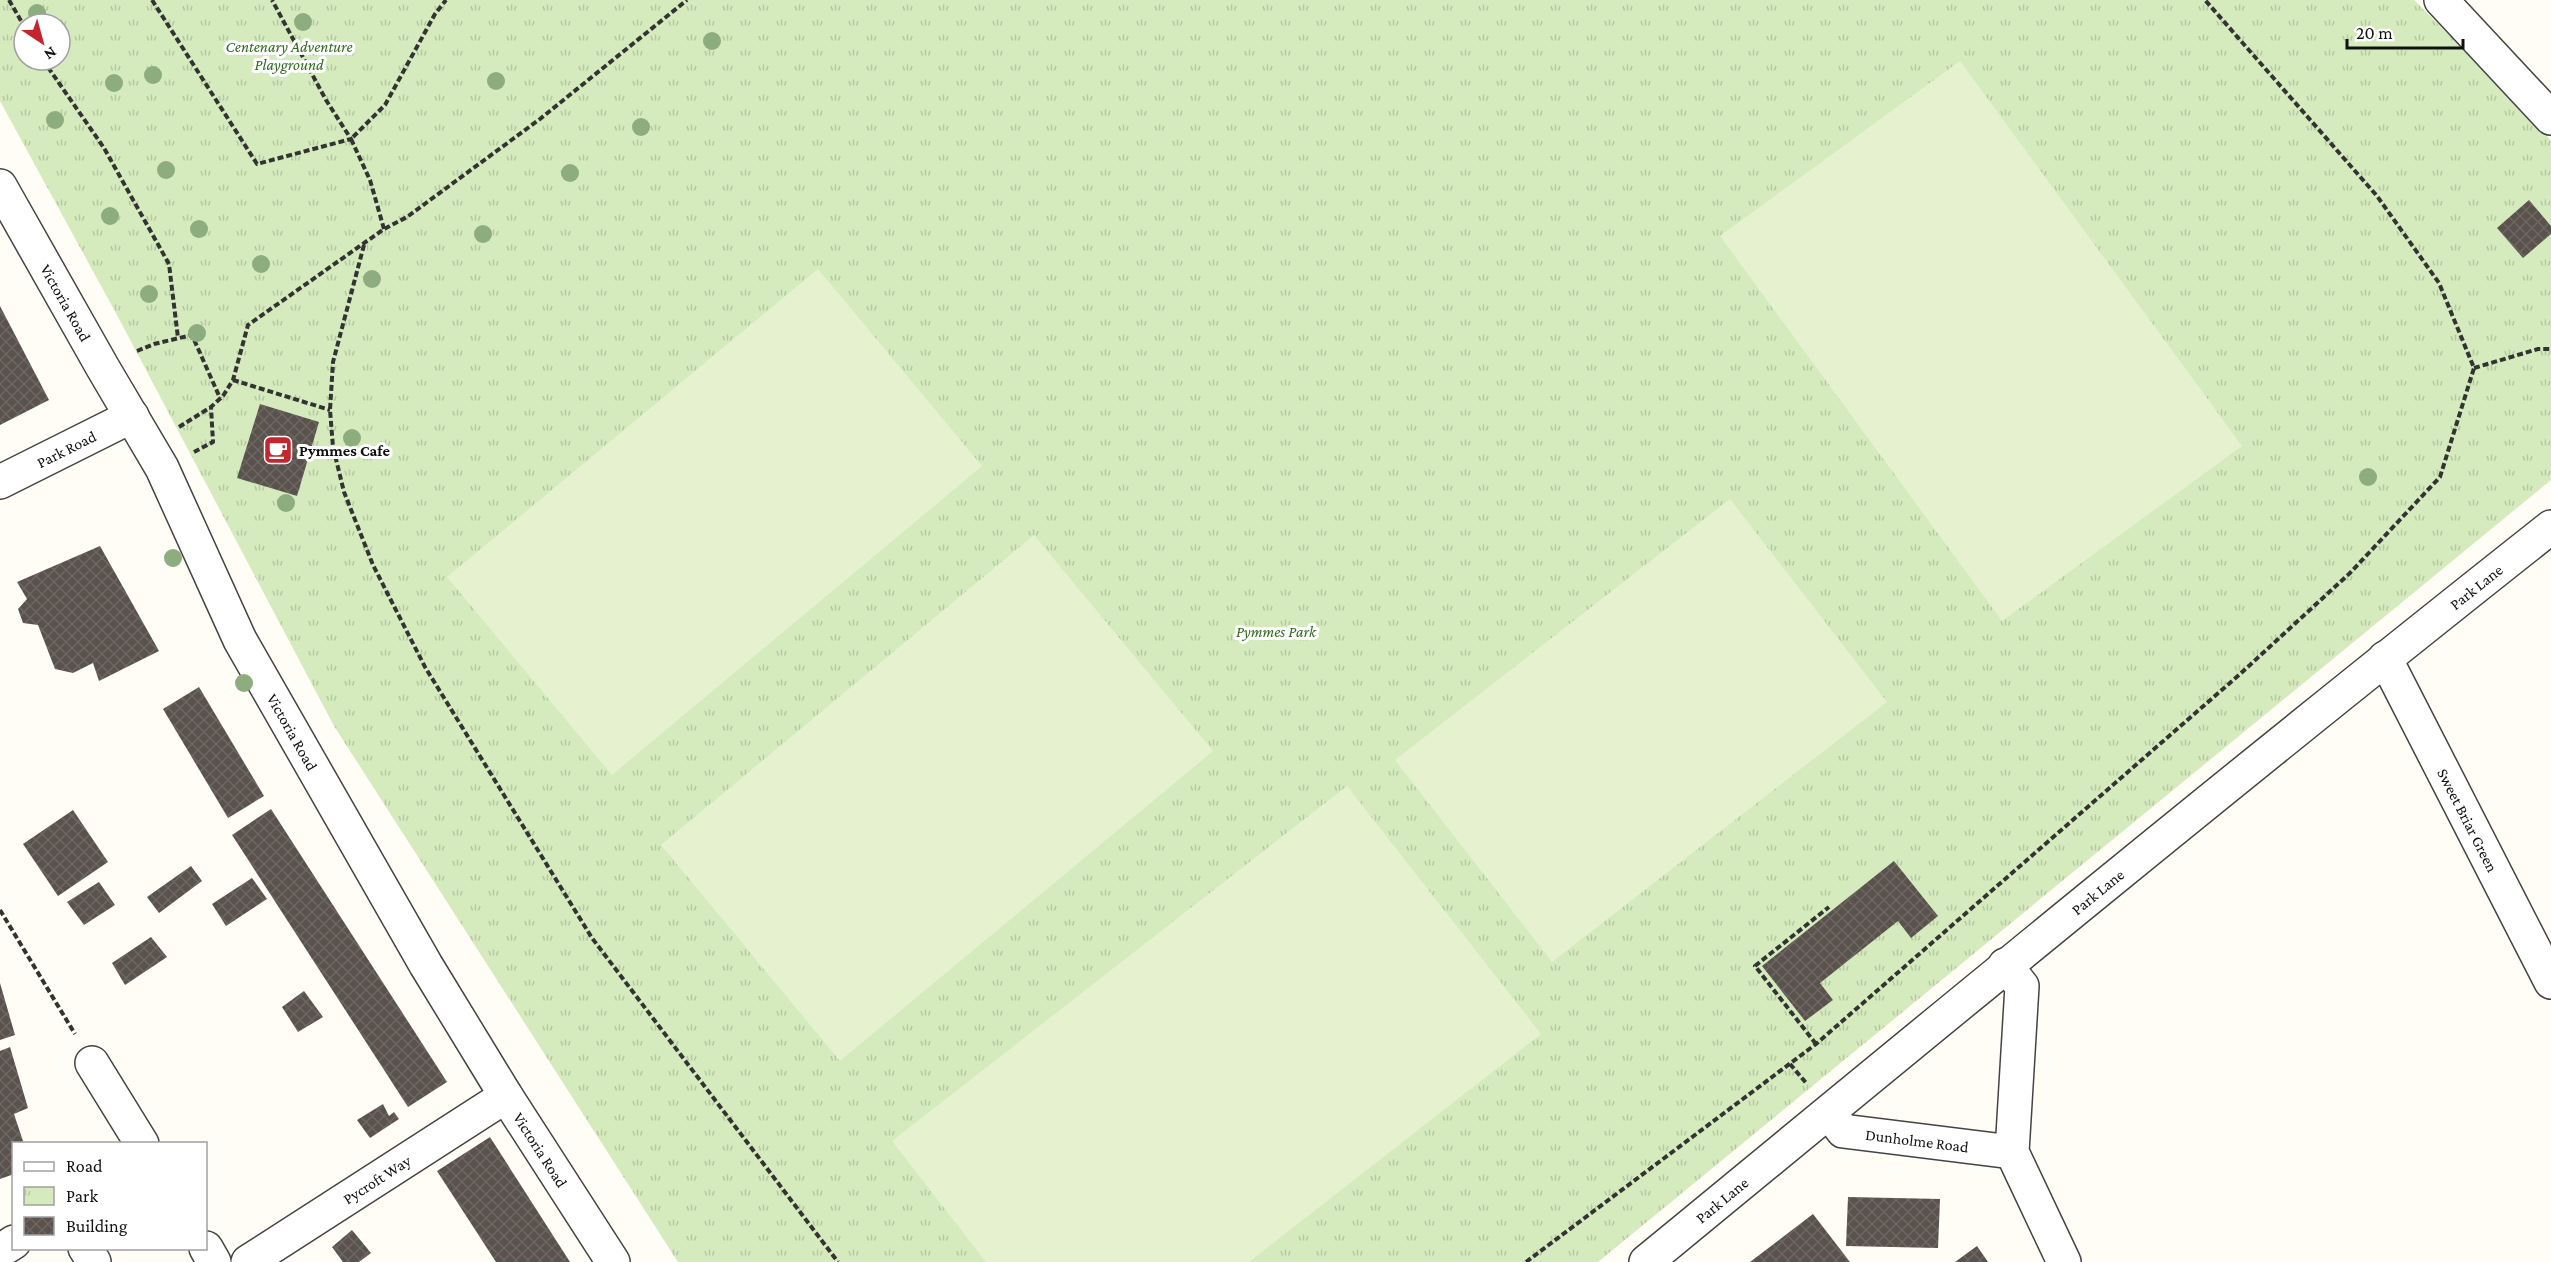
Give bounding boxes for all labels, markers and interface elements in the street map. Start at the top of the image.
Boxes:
north arrow [12,12,72,72]
scale bar [2347,12,2462,50]
text: 20 m [2356,23,2393,43]
park label: Centenary Adventure Playground [226,38,352,74]
text: N [41,44,60,64]
street label: Victoria Road [37,261,94,345]
street label: Park Road [34,427,99,471]
cafe icon: Pymmes Cafe [262,434,294,466]
place label: Pymmes Cafe [299,442,390,459]
street label: Park Lane [2446,561,2506,613]
park label: Pymmes Park [1236,623,1317,641]
street label: Victoria Road [264,691,321,774]
street label: Sweet Briar Green [2434,766,2501,875]
street label: Park Lane [2068,866,2127,918]
street label: Victoria Road [510,1109,571,1191]
street label: Dunholme Road [1864,1126,1970,1156]
legend [12,1142,207,1250]
street label: Pycroft Way [340,1151,415,1208]
text: Road [66,1156,103,1176]
street label: Park Lane [1692,1174,1751,1227]
text: Park [66,1186,98,1206]
text: Building [66,1216,128,1236]

